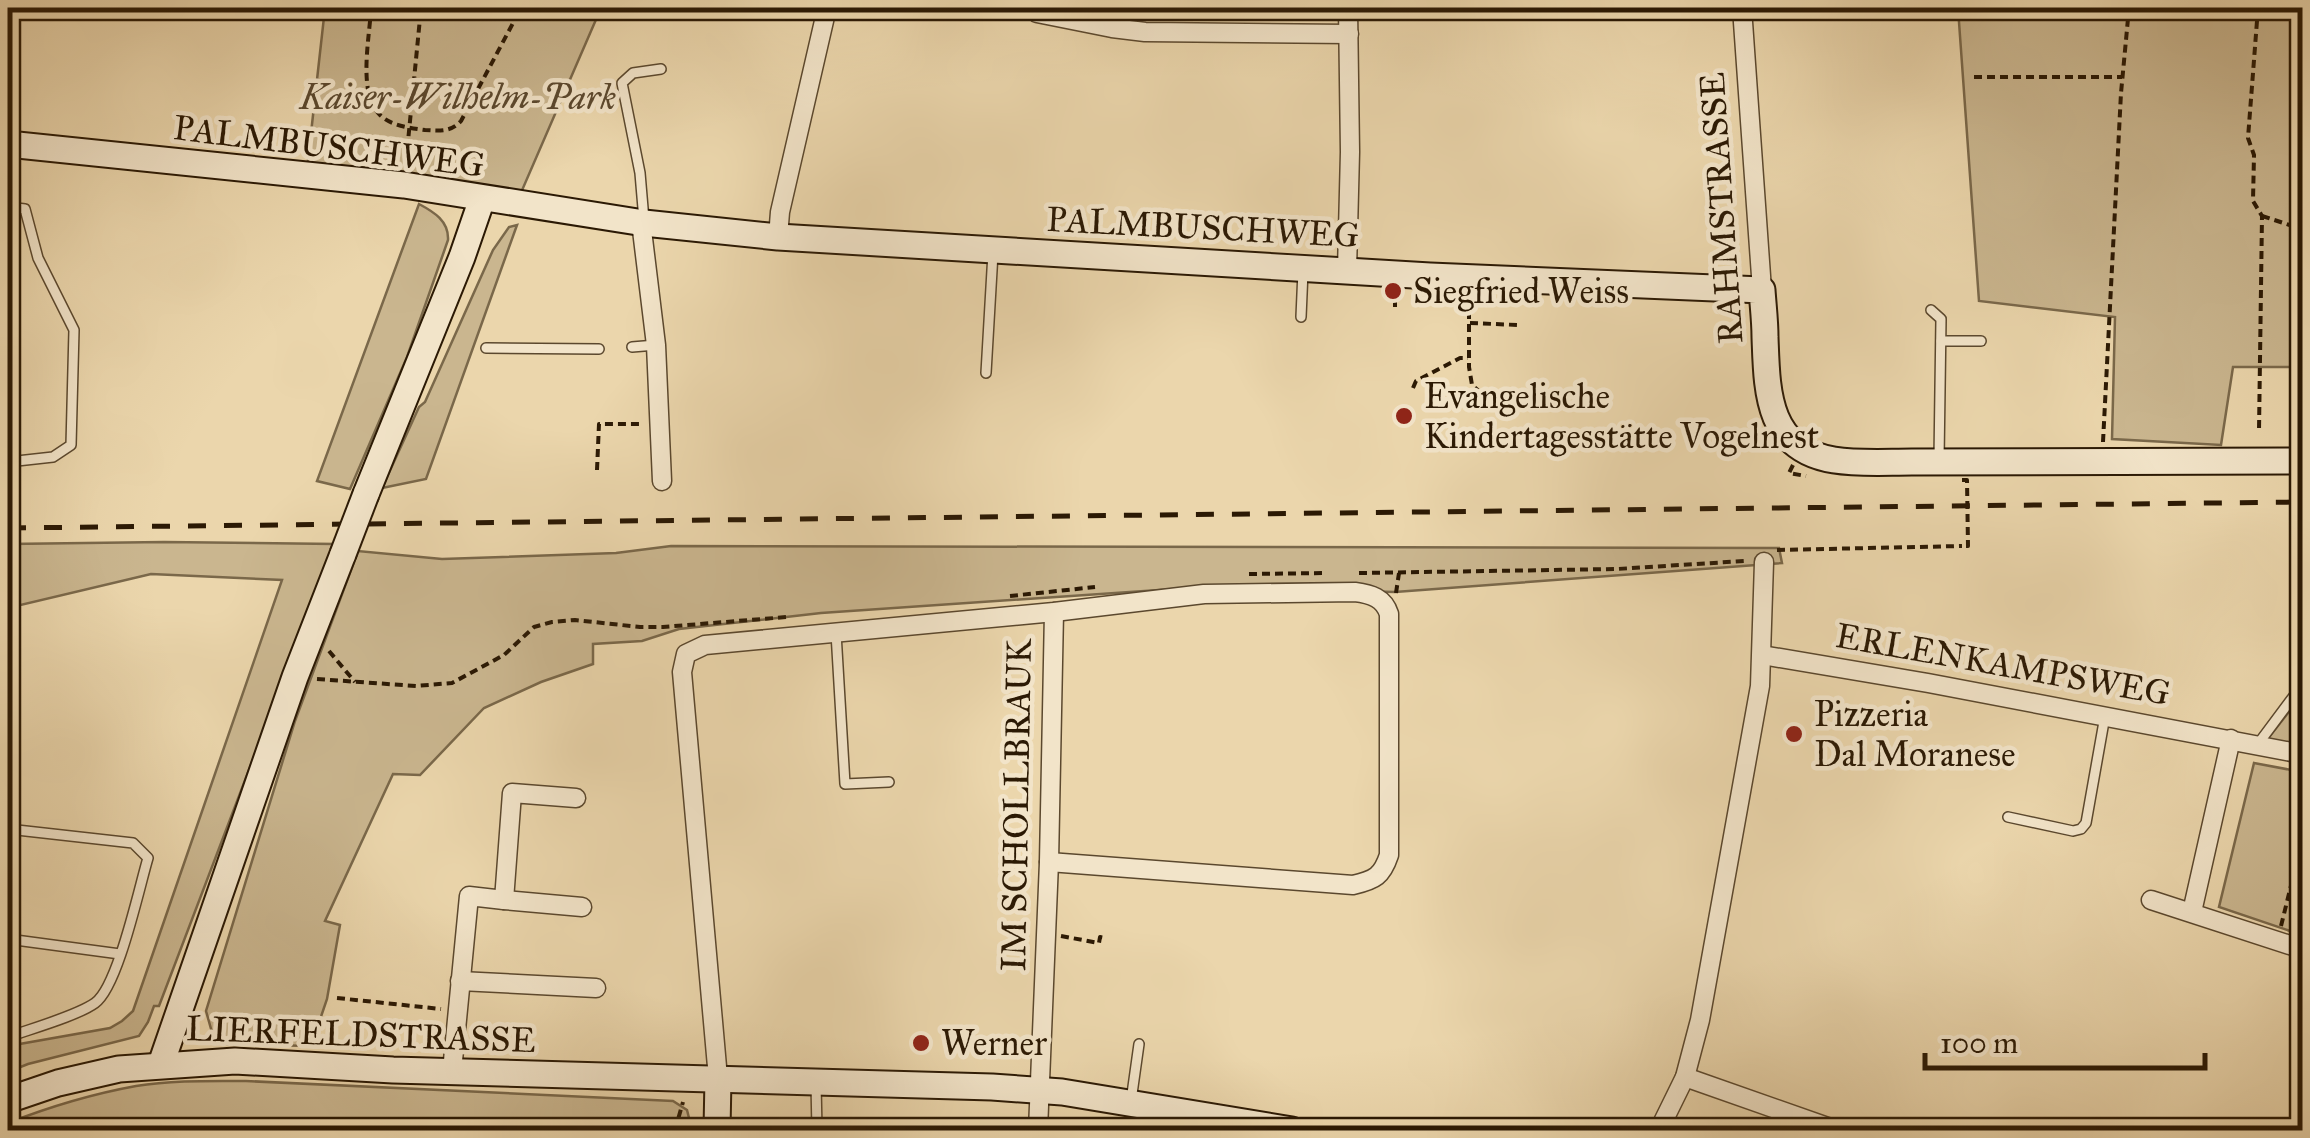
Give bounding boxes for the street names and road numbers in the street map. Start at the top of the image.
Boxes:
street label: RAHMSTRASSE [1691,71,1752,345]
street label: PALMBUSCHWEG [171,106,487,187]
street label: PALMBUSCHWEG [1046,198,1360,257]
street label: ERLENKAMPSWEG [1832,614,2173,715]
street label: IM SCHOLLBRAUK [992,637,1041,972]
street label: LIERFELDSTRASSE [186,1007,536,1062]

